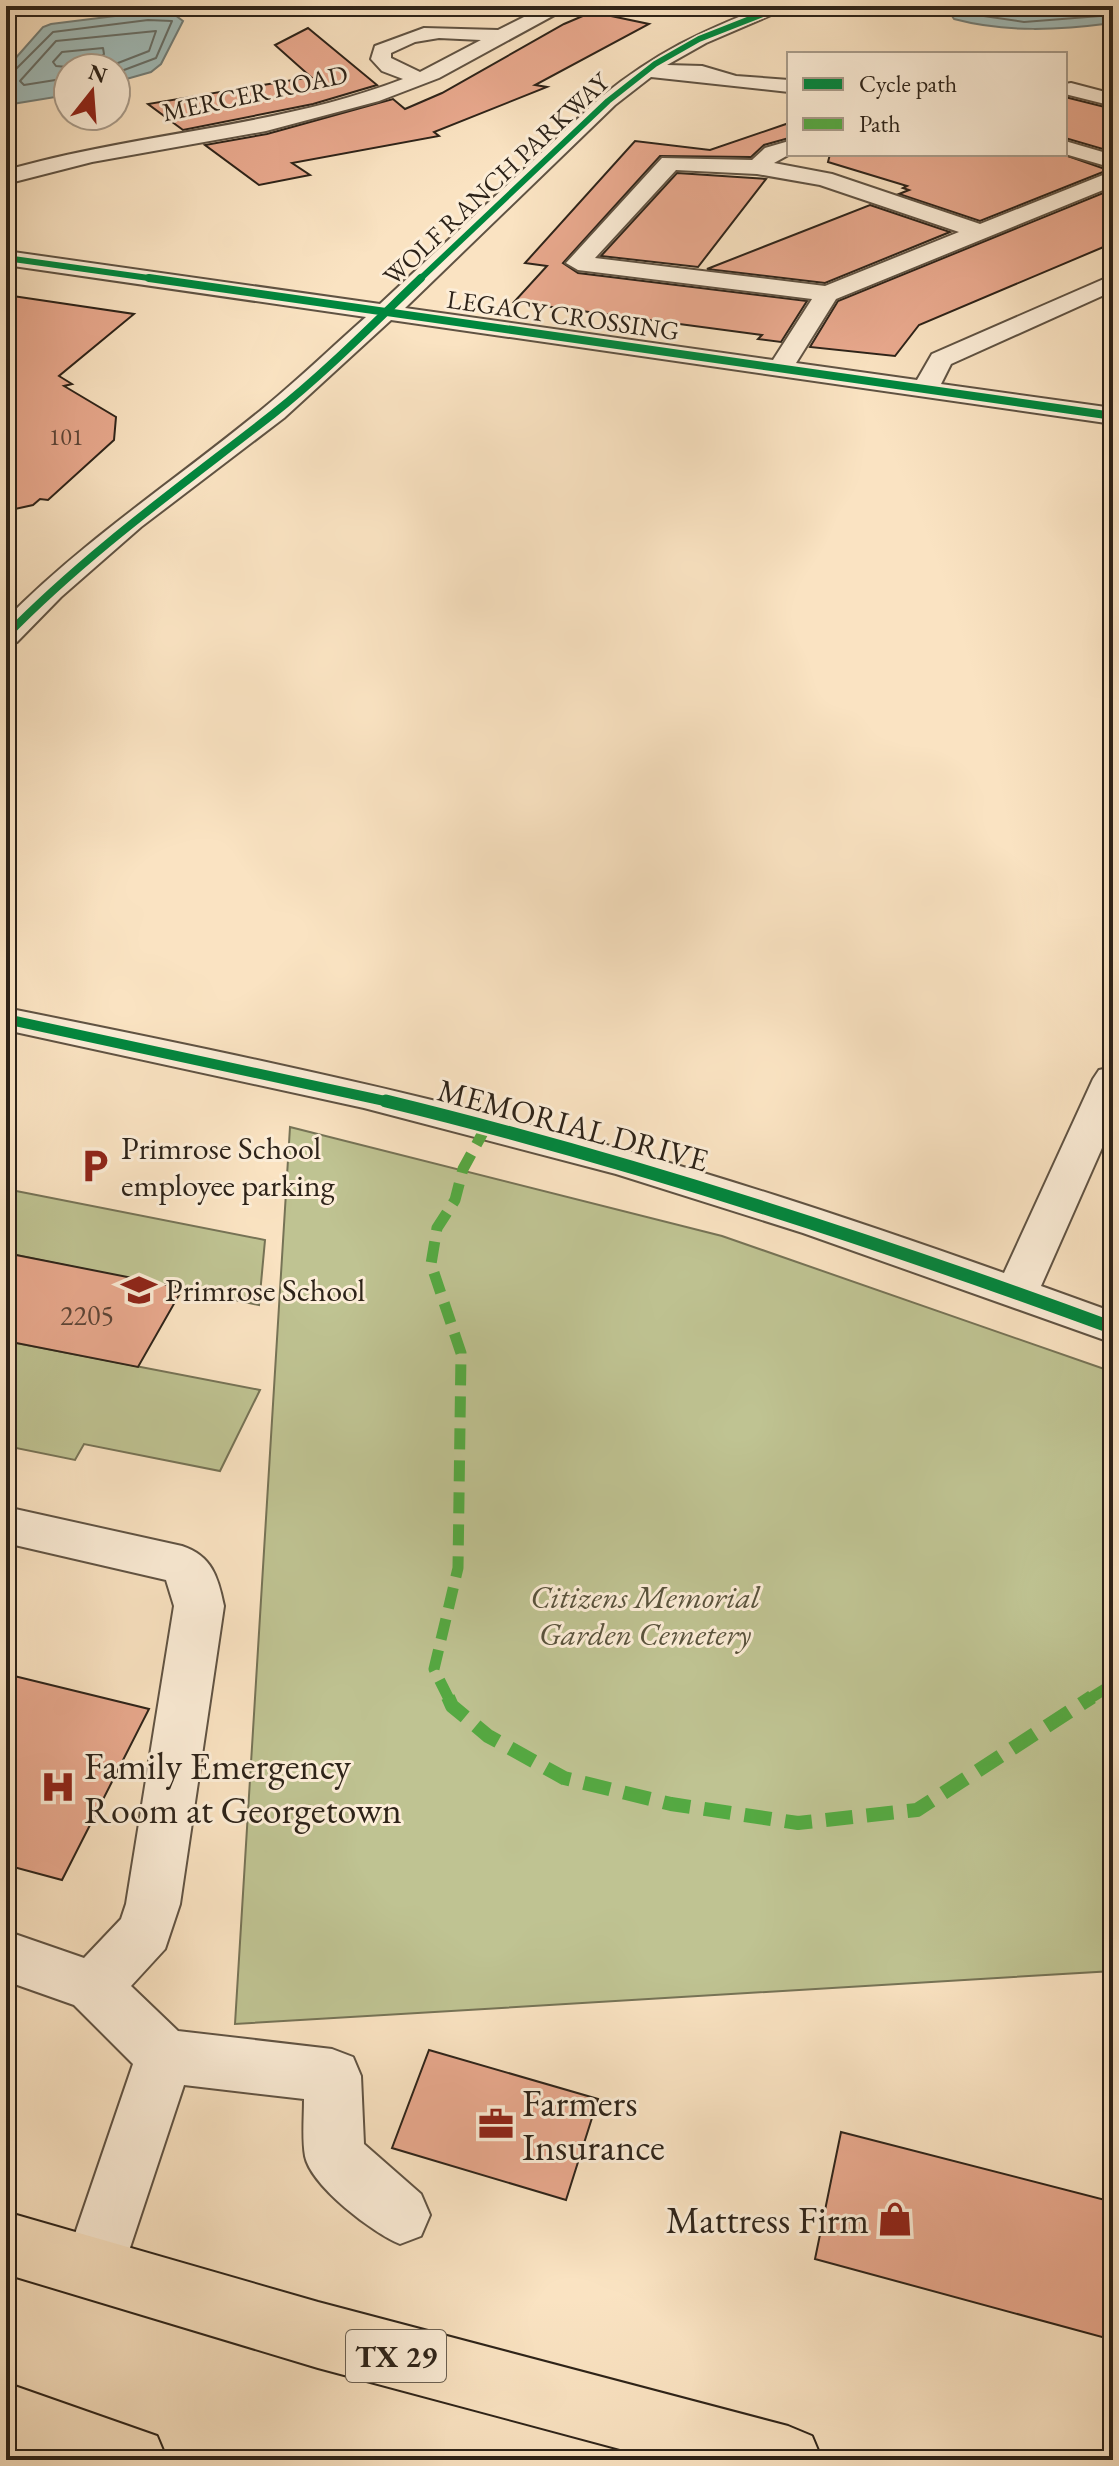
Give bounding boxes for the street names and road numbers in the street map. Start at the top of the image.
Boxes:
street label: MERCER ROAD [159,57,351,129]
street label: WOLF RANCH PARKWAY [376,64,618,293]
street label: LEGACY CROSSING [445,282,681,348]
street label: MEMORIAL DRIVE [433,1069,713,1181]
road number: TX 29 [346,2330,446,2382]

